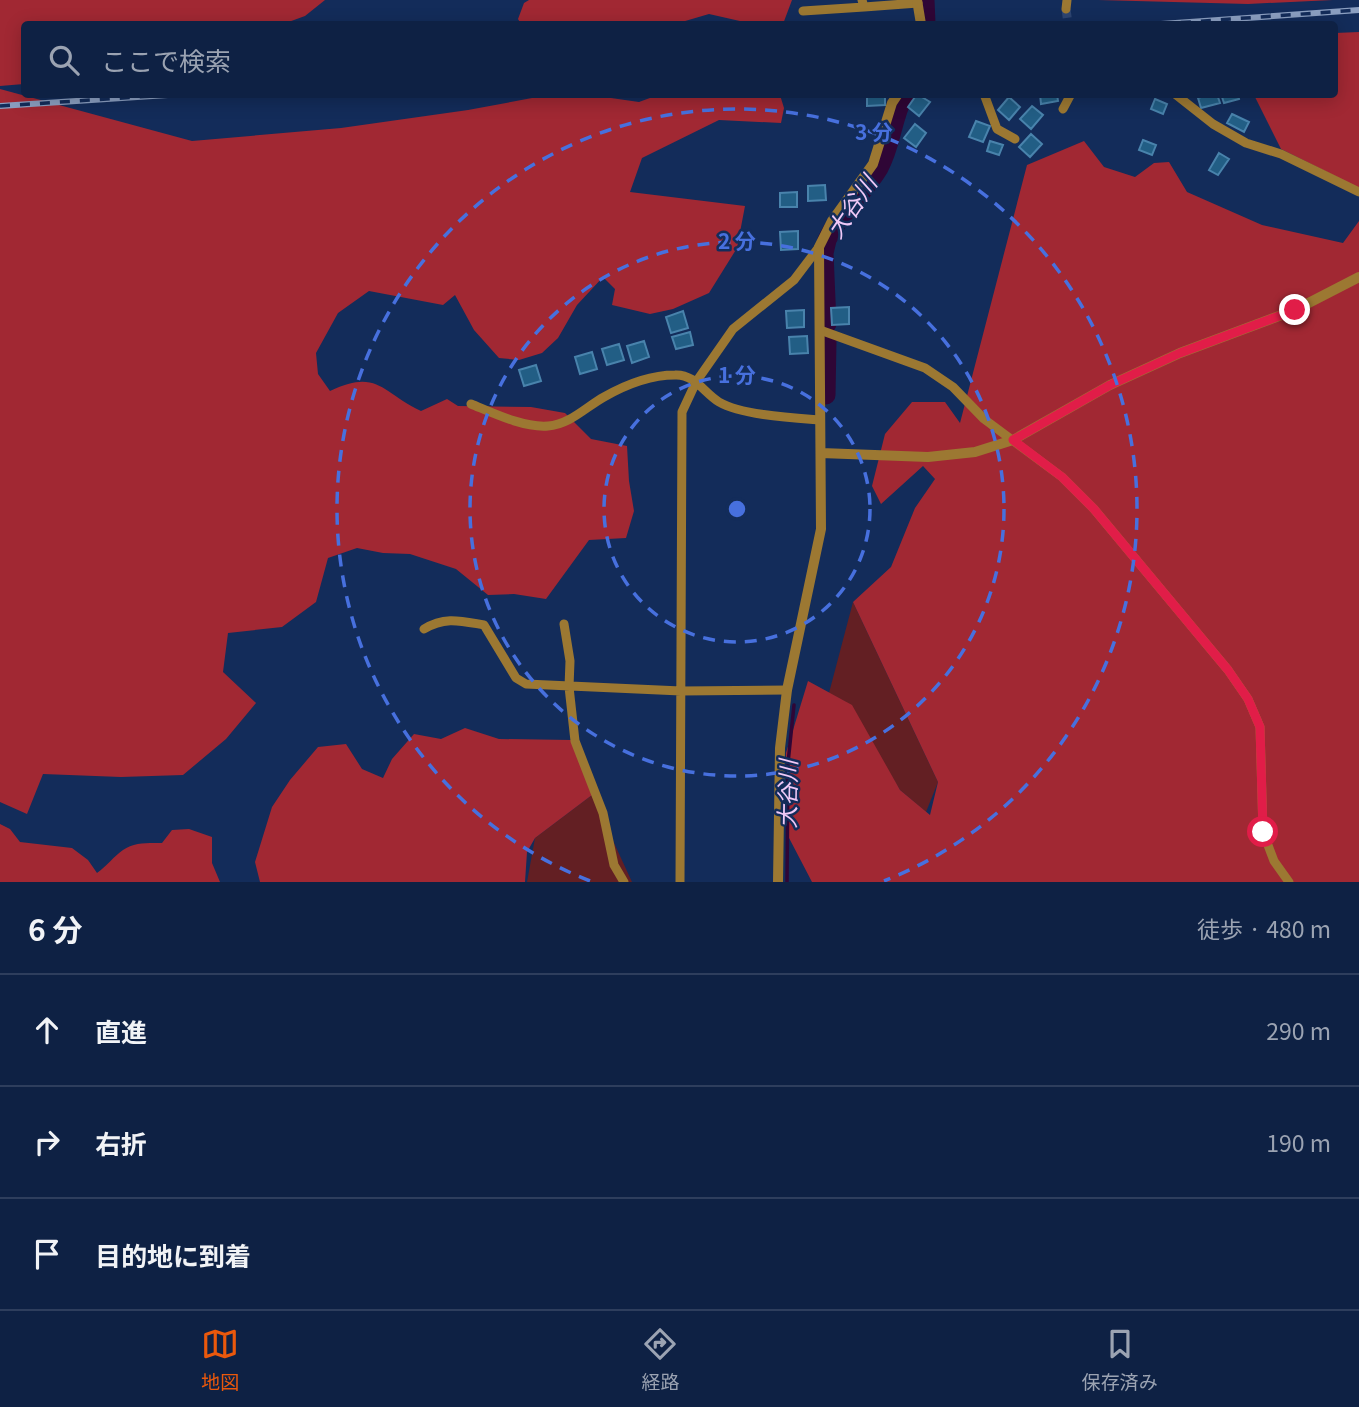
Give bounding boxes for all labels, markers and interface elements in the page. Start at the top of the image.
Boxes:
search box [21,21,1338,98]
icon: search [45,41,83,79]
text: ここで検索 [101,41,231,78]
text: 3 分 [855,116,893,146]
water label: 大谷川 [817,165,885,244]
text: 2 分 [718,225,756,255]
route end [1279,294,1310,325]
text: 1 分 [718,359,756,389]
centre of rings [725,497,749,521]
water label: 大谷川 [768,756,804,829]
route start [1247,816,1278,847]
text: 6 分 [28,906,83,950]
text: 徒歩 · 480 m [1197,911,1331,945]
icon: ahead [28,1011,66,1049]
text: 直進 [95,1012,147,1049]
text: 290 m [1266,1013,1331,1047]
icon: right [28,1123,66,1161]
text: 右折 [95,1124,147,1161]
text: 190 m [1266,1125,1331,1159]
icon: arrive [28,1235,66,1273]
text: 目的地に到着 [95,1236,251,1273]
tab: 地図 [201,1325,239,1394]
tab: 経路 [641,1325,680,1394]
tab: 保存済み [1082,1325,1158,1394]

